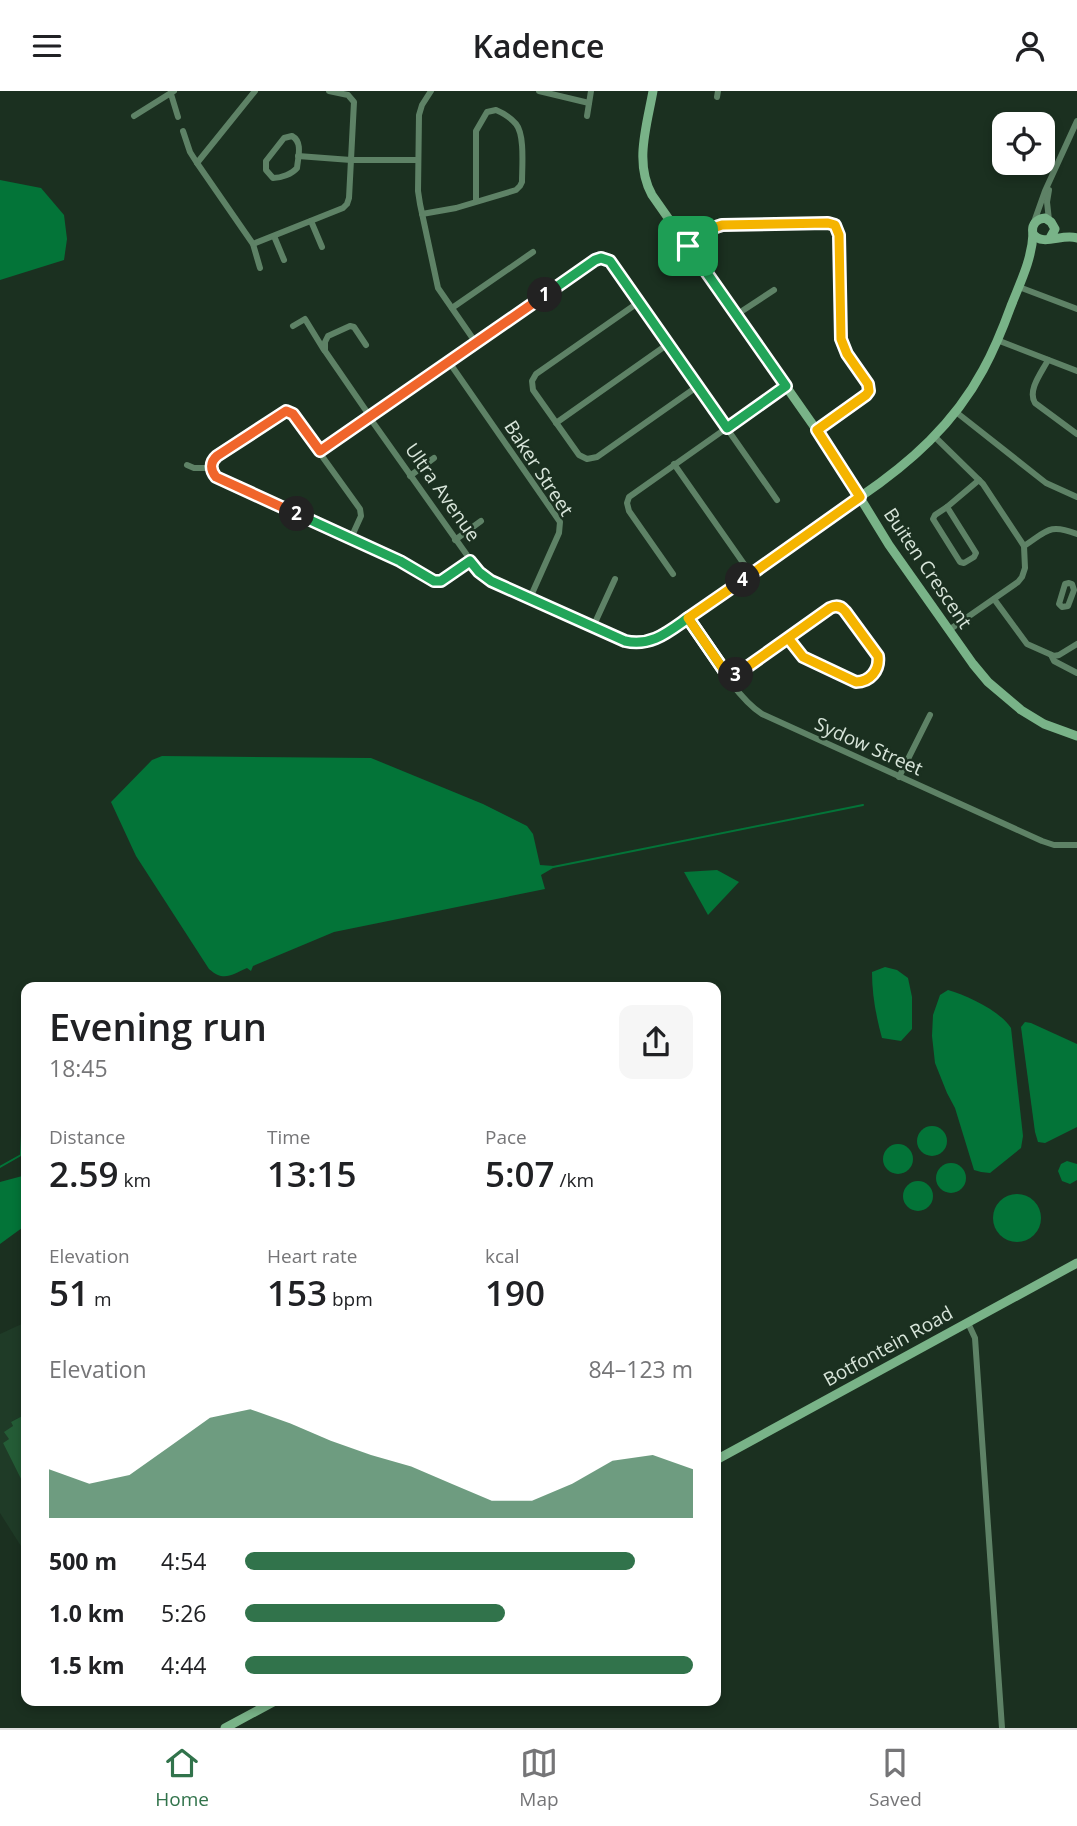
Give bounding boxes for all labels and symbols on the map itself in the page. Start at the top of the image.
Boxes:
pin [658,216,718,276]
pin: 1 [528,277,562,313]
street label: Baker Street [498,415,580,521]
street label: Ultra Avenue [399,438,487,546]
pin: 2 [280,497,314,531]
street label: Buiten Crescent [878,503,978,634]
pin: 4 [726,563,760,597]
pin: 3 [718,657,754,693]
street label: Sydow Street [811,711,927,782]
street label: Botfontein Road [819,1300,957,1392]

